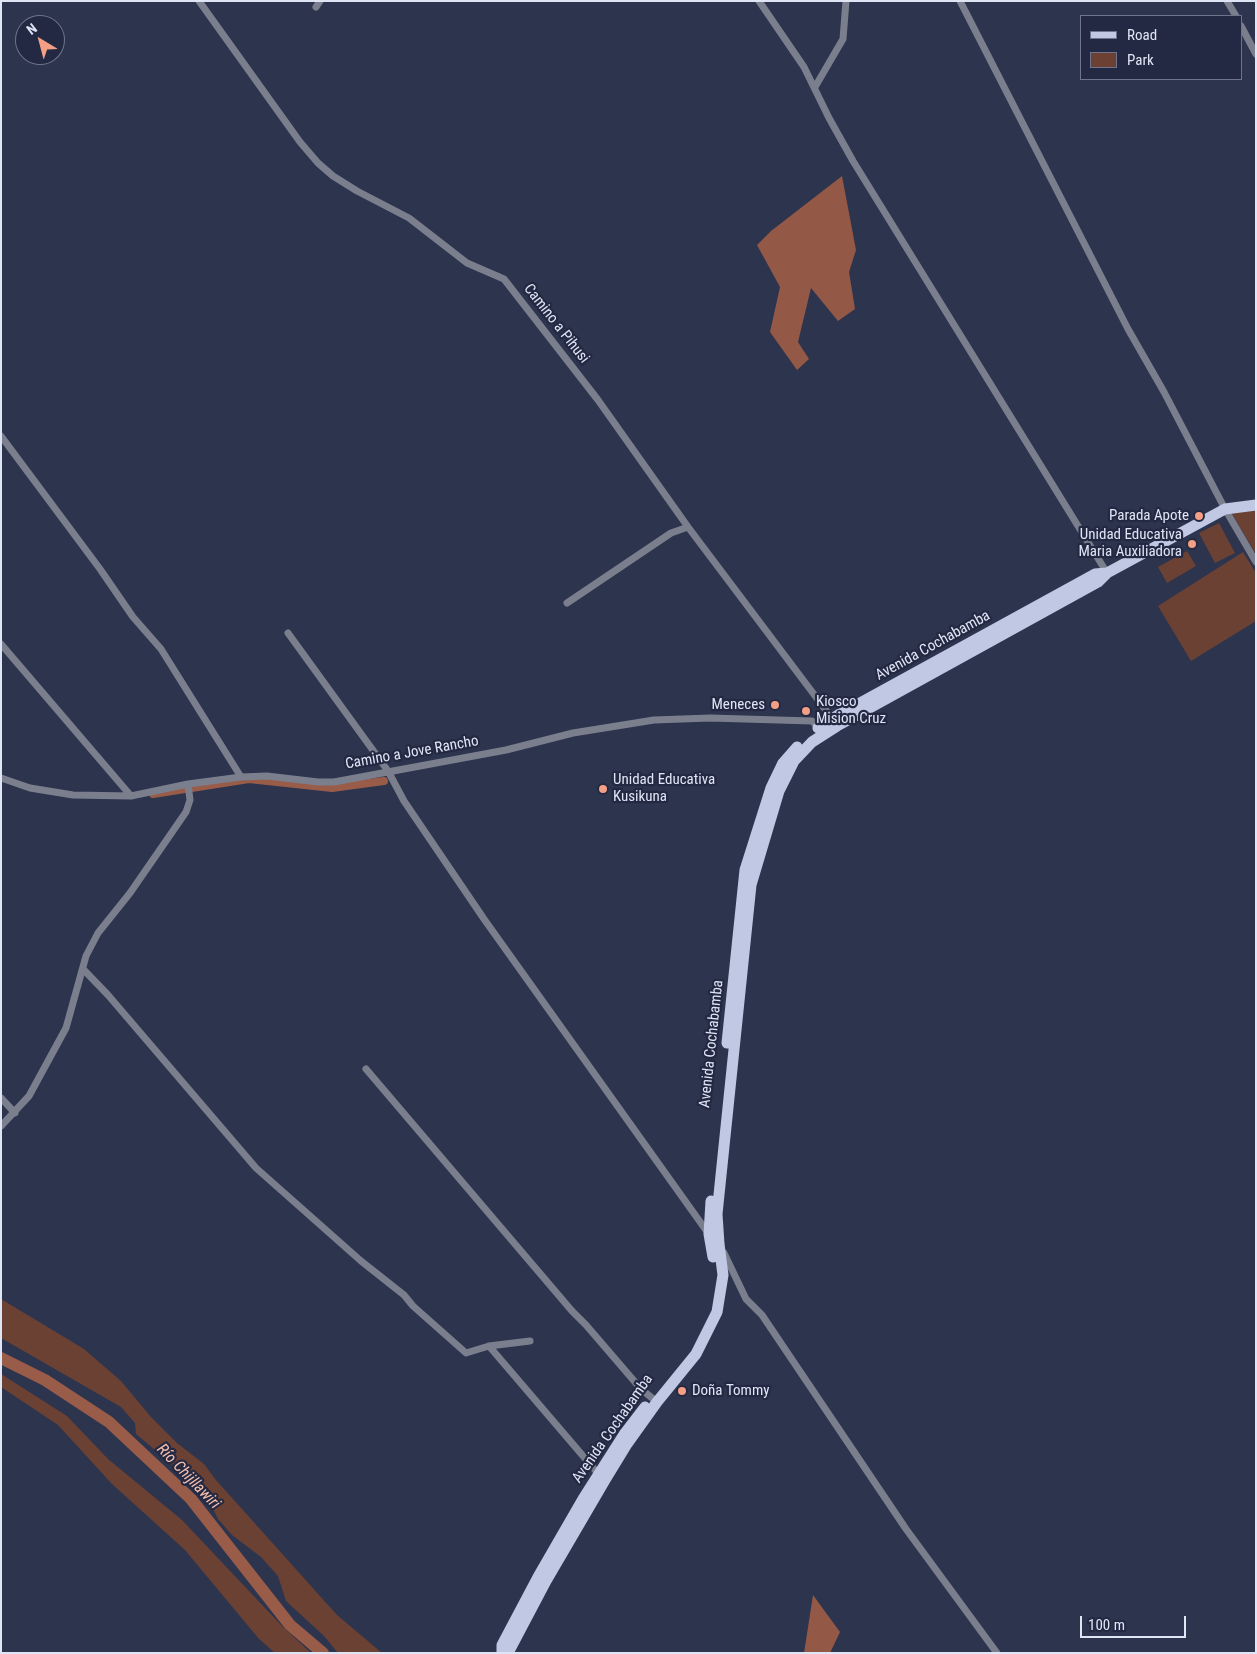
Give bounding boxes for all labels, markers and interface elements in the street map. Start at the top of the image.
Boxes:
north arrow [15,15,65,65]
legend [1080,15,1242,80]
text: N [23,20,40,38]
text: Road [1127,26,1157,44]
text: Park [1127,51,1154,69]
street label: Camino a Pihusi [519,281,593,367]
place label: Parada Apote [1109,507,1189,525]
marker: Parada Apote [1193,510,1205,522]
place label: Unidad Educativa Maria Auxiliadora [1078,526,1182,561]
marker: Unidad Educativa Maria Auxiliadora [1186,538,1198,550]
street label: Avenida Cochabamba [873,607,993,685]
place label: Kiosco Mision Cruz [816,693,886,728]
place label: Meneces [712,696,765,714]
marker: Meneces [769,699,781,711]
marker: Kiosco Mision Cruz [800,705,812,717]
street label: Camino a Jove Rancho [344,732,480,774]
place label: Unidad Educativa Kusikuna [613,771,715,806]
marker: Unidad Educativa Kusikuna [597,783,609,795]
street label: Avenida Cochabamba [696,979,728,1109]
street label: Avenida Cochabamba [569,1371,657,1487]
place label: Doña Tommy [692,1382,769,1400]
marker: Doña Tommy [676,1385,688,1397]
water label: Río Chijllawiri [152,1440,224,1514]
scale bar [1082,1606,1188,1638]
text: 100 m [1088,1616,1125,1634]

